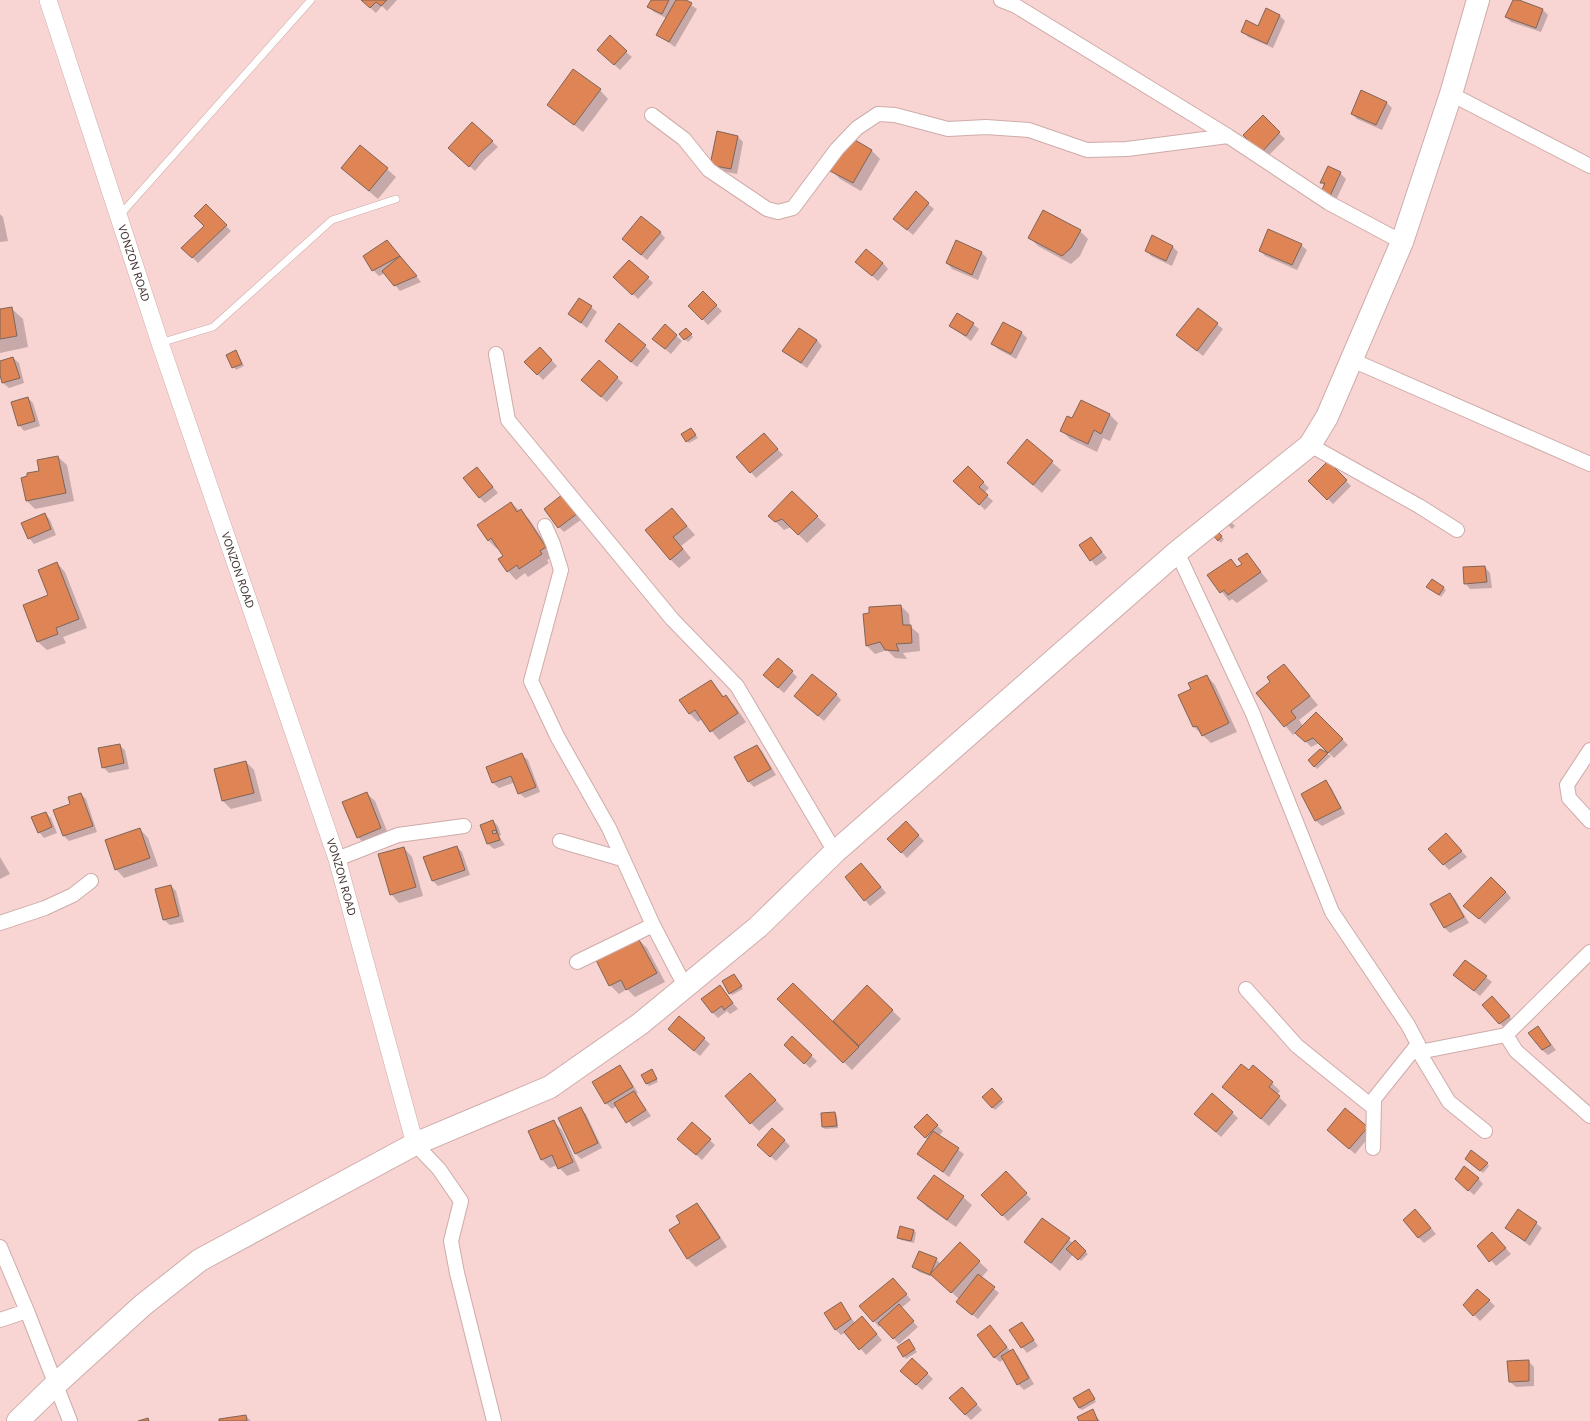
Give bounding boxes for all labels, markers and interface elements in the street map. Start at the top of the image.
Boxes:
street label: VONZON ROAD [115,223,154,303]
street label: VONZON ROAD [218,530,258,610]
street label: VONZON ROAD [323,836,360,917]

